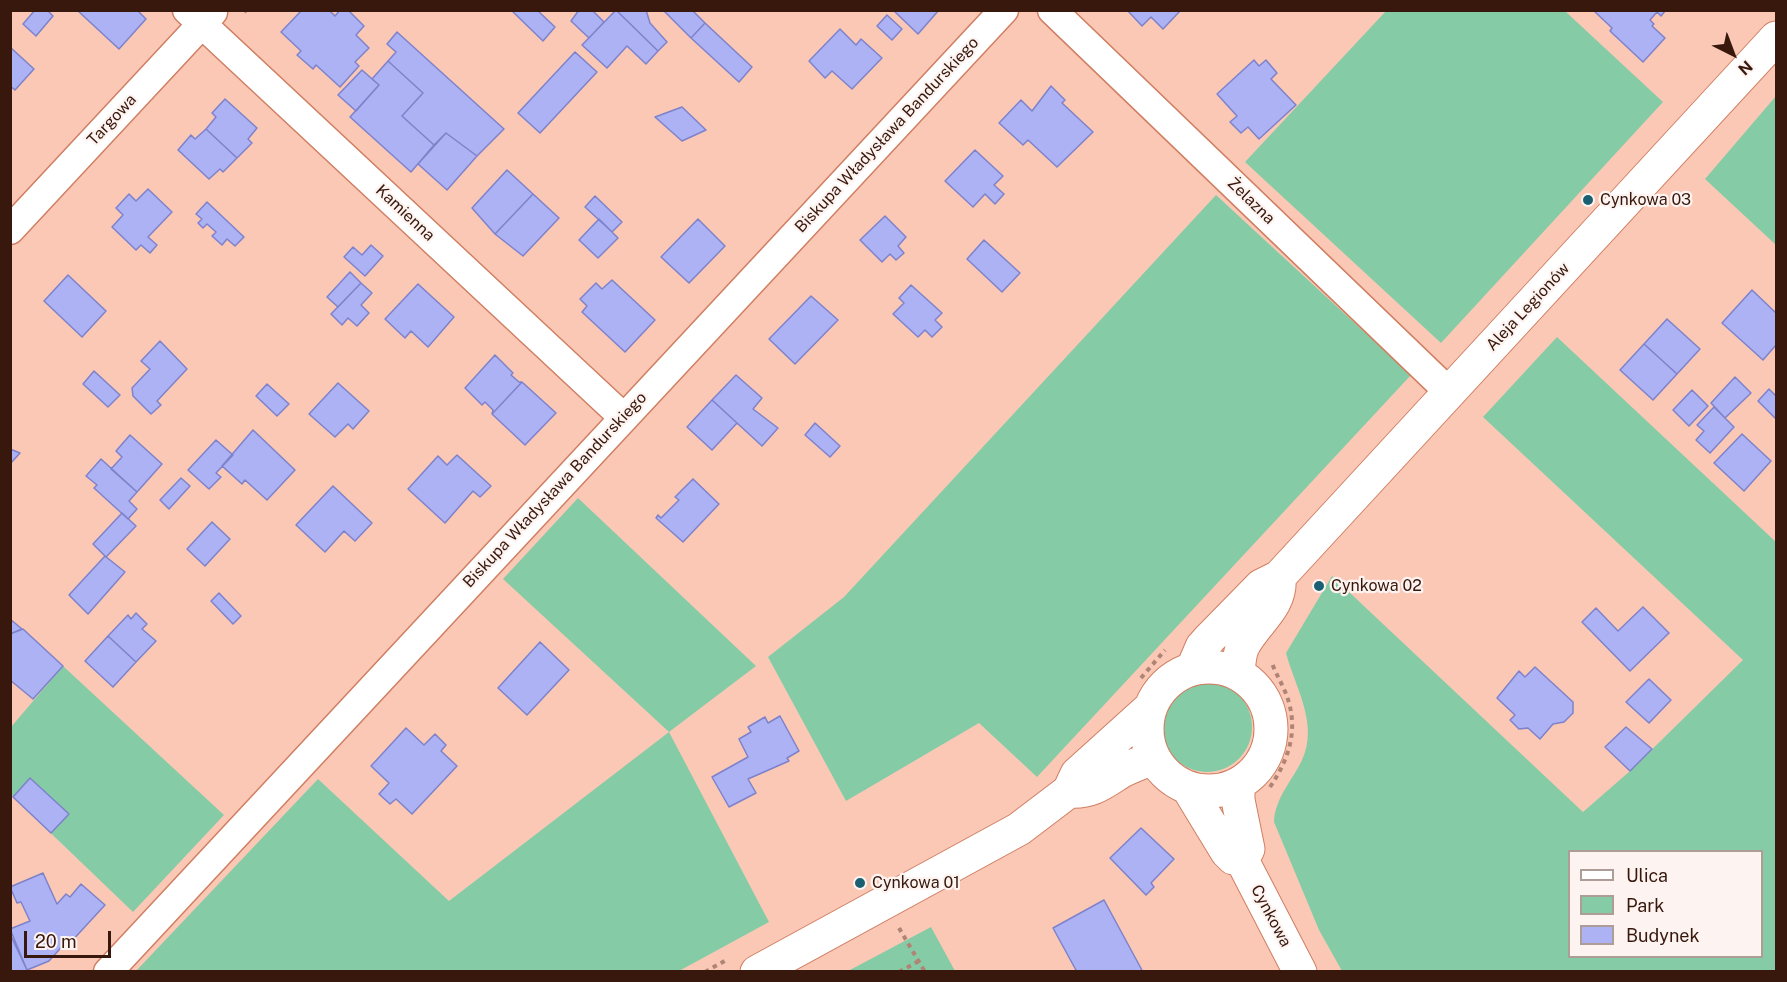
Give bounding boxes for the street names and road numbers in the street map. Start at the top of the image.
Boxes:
street label: Biskupa Władysława Bandurskiego [791,33,983,237]
street label: Targowa [83,90,141,150]
street label: Żelazna [1223,174,1279,228]
street label: Kamienna [371,181,439,245]
street label: Aleja Legionów [1482,259,1574,355]
street label: Biskupa Władysława Bandurskiego [459,388,651,592]
street label: Cynkowa [1247,882,1295,950]

